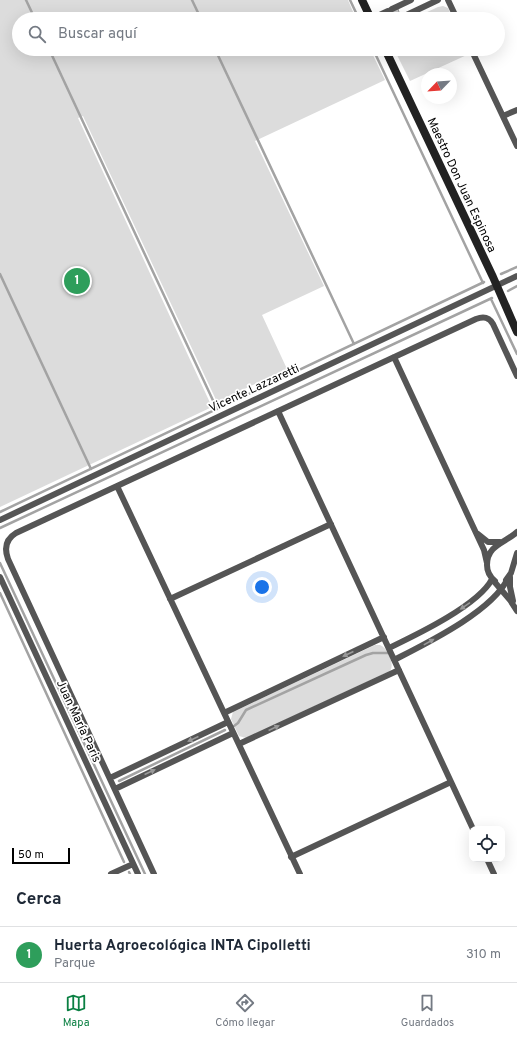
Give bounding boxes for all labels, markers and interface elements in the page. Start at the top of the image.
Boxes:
search box [12,12,505,56]
icon: search [26,23,48,45]
text: Buscar aquí [58,25,137,44]
north arrow [421,68,457,104]
street label: Maestro Don Juan Espinosa [423,115,499,255]
pin: 1 [64,266,90,296]
street label: Vicente Lazzaretti [207,361,302,417]
your location [252,577,272,597]
one-way arrow [459,602,470,609]
one-way arrow [423,638,435,645]
one-way arrow [343,651,354,657]
street label: Juan María Paris [52,678,104,765]
one-way arrow [268,725,280,731]
one-way arrow [187,736,199,742]
one-way arrow [145,769,156,775]
map controls [469,826,505,862]
button: locate [469,826,505,862]
scale bar [12,846,70,865]
text: 50 m [18,848,44,862]
text: Cerca [16,889,62,911]
text: Huerta Agroecológica INTA Cipolletti [54,937,311,956]
text: 1 [26,947,32,963]
text: 310 m [466,947,501,963]
text: Parque [54,956,95,972]
tab: Mapa [63,992,89,1030]
tab: Cómo llegar [215,992,275,1030]
tab: Guardados [401,992,454,1030]

